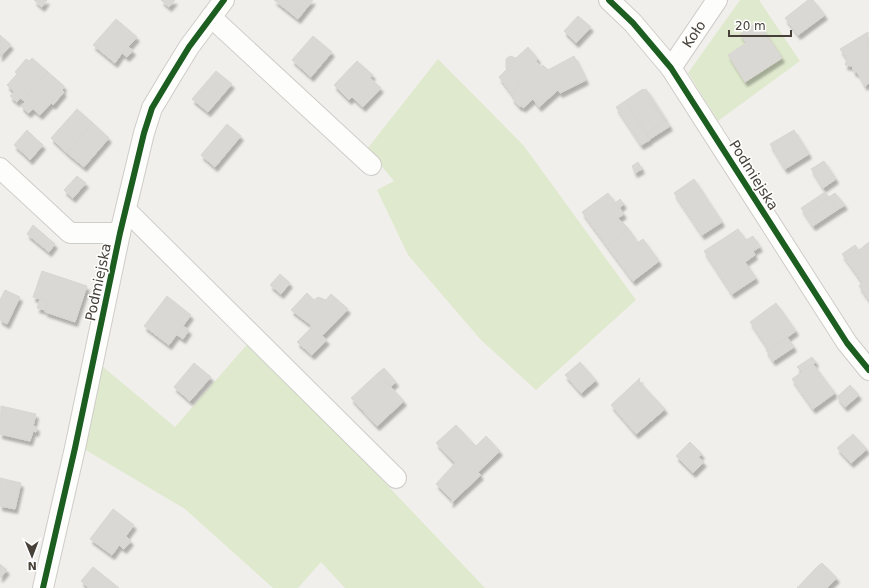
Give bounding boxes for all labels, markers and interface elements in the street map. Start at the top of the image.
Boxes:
scale bar [729,12,791,38]
street label: Koło [679,17,709,51]
text: 20 m [735,19,766,33]
street label: Podmiejska [726,137,782,213]
street label: Podmiejska [82,242,114,322]
north arrow [12,536,52,576]
text: N [27,559,37,572]

